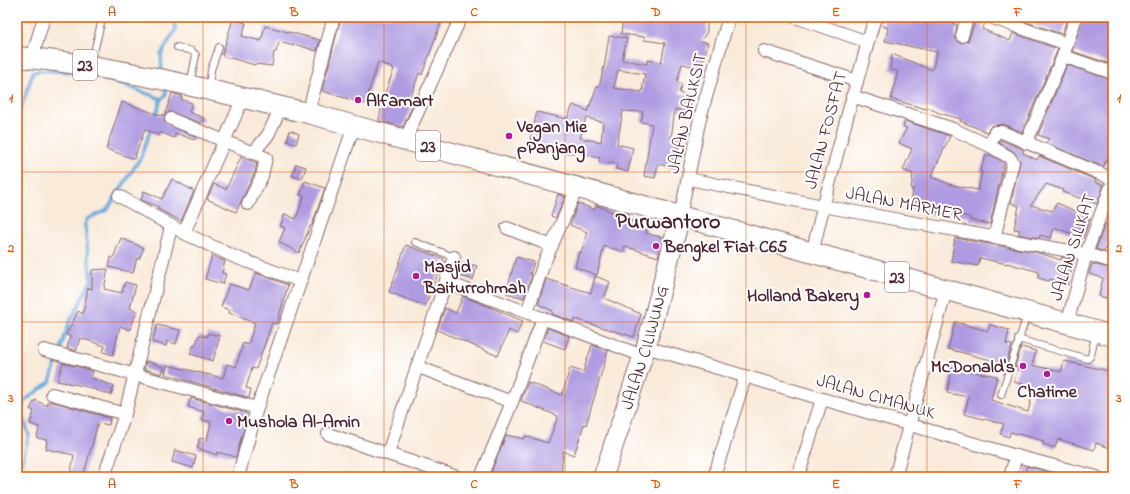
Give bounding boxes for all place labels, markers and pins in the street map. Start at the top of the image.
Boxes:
place label: Alfamart [366,89,434,115]
marker: Alfamart [353,95,363,105]
place label: Vegan Mie pPanjang [516,115,588,163]
marker: Vegan Mie pPanjang [504,131,514,141]
place label: Bengkel Fiat C65 [663,235,788,262]
marker: Bengkel Fiat C65 [651,241,661,251]
place label: Masjid Baiturrohmah [423,255,527,302]
marker: Masjid Baiturrohmah [411,271,421,281]
place label: Holland Bakery [747,284,859,311]
marker: Holland Bakery [862,290,872,300]
place label: McDonald's [931,355,1015,381]
marker: McDonald's [1018,361,1028,371]
marker: Chatime [1042,369,1052,379]
place label: Chatime [1017,380,1078,406]
place label: Mushola Al-Amin [237,410,360,436]
marker: Mushola Al-Amin [224,416,234,426]

